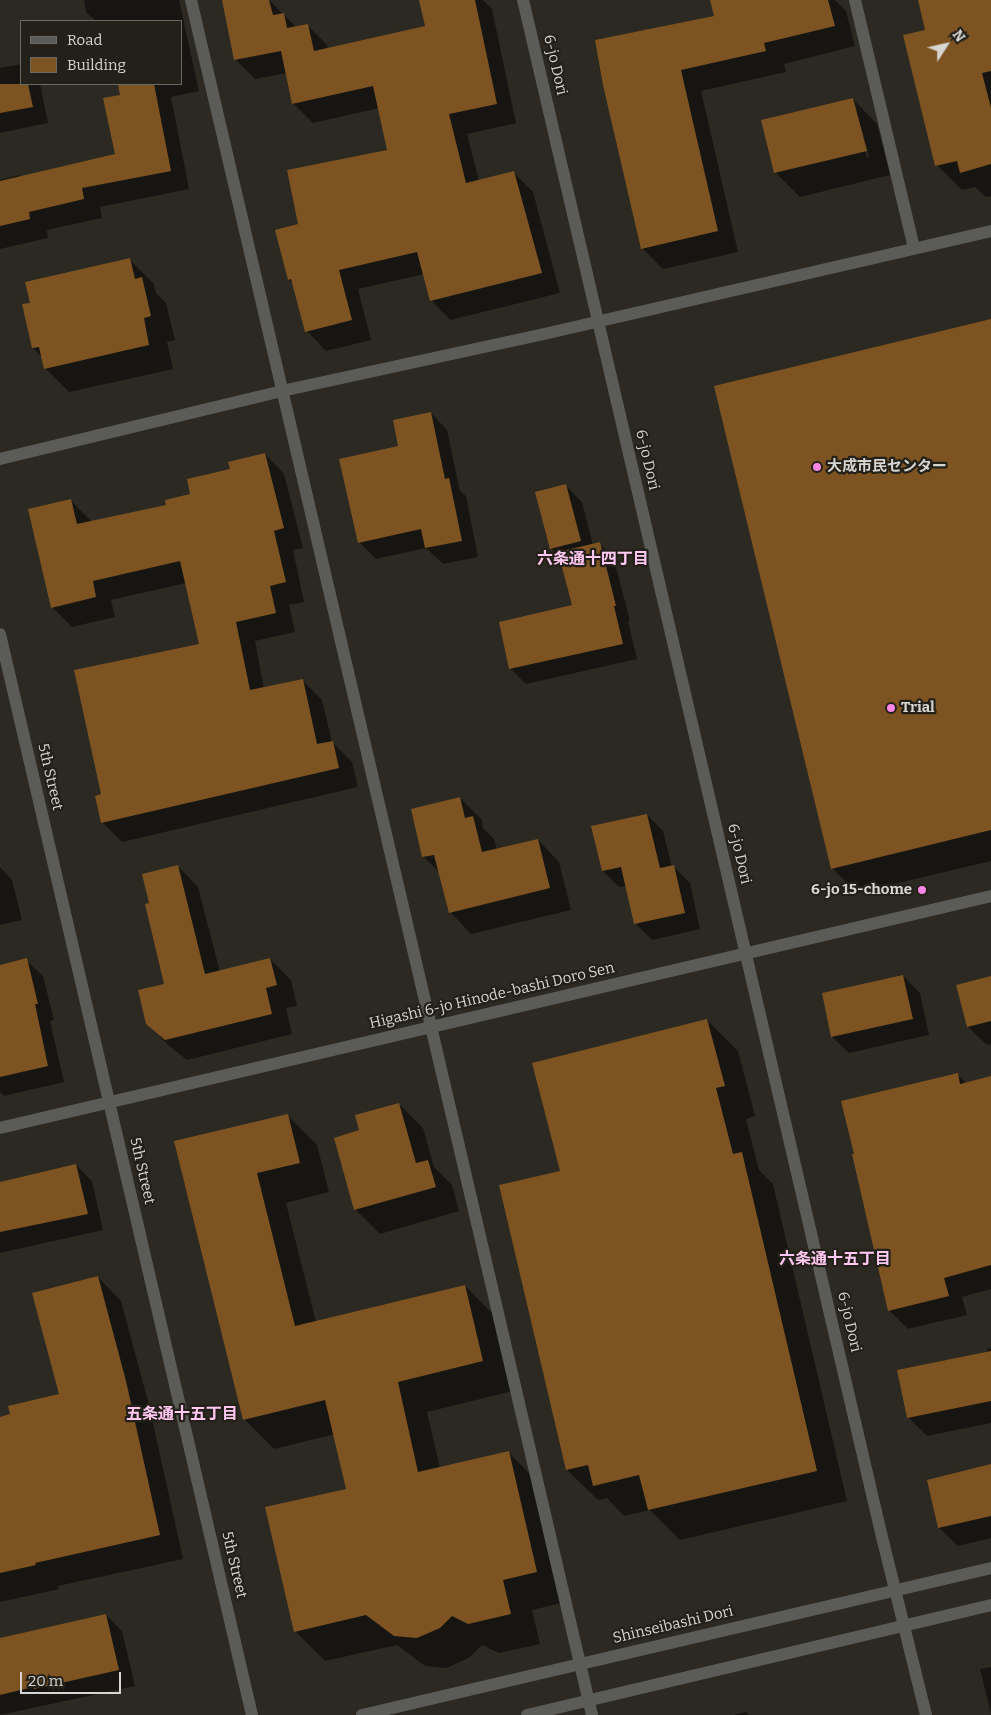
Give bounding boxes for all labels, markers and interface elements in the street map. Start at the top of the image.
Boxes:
legend [20,20,182,85]
north arrow [921,20,971,70]
text: N [949,27,969,45]
text: Road [67,31,102,49]
street label: 6-jo Dori [539,33,571,97]
text: Building [67,56,126,74]
street label: 6-jo Dori [631,428,663,492]
place label: 大成市民センター [827,458,947,476]
marker: 大成市民センター [811,461,823,473]
district label: 六条通十四丁目 [537,550,649,570]
place label: Trial [901,699,935,717]
marker: Trial [885,702,897,714]
street label: 5th Street [34,742,66,812]
street label: 6-jo Dori [723,822,755,886]
place label: 6-jo 15-chome [811,881,912,899]
marker: 6-jo 15-chome [916,884,928,896]
street label: Higashi 6-jo Hinode-bashi Doro Sen [368,959,616,1033]
street label: 5th Street [126,1136,158,1206]
district label: 六条通十五丁目 [779,1250,891,1270]
street label: 6-jo Dori [833,1290,865,1354]
district label: 五条通十五丁目 [126,1405,238,1425]
street label: 5th Street [218,1530,250,1600]
street label: Shinseibashi Dori [611,1602,735,1648]
scale bar [22,1662,124,1694]
text: 20 m [28,1672,63,1690]

